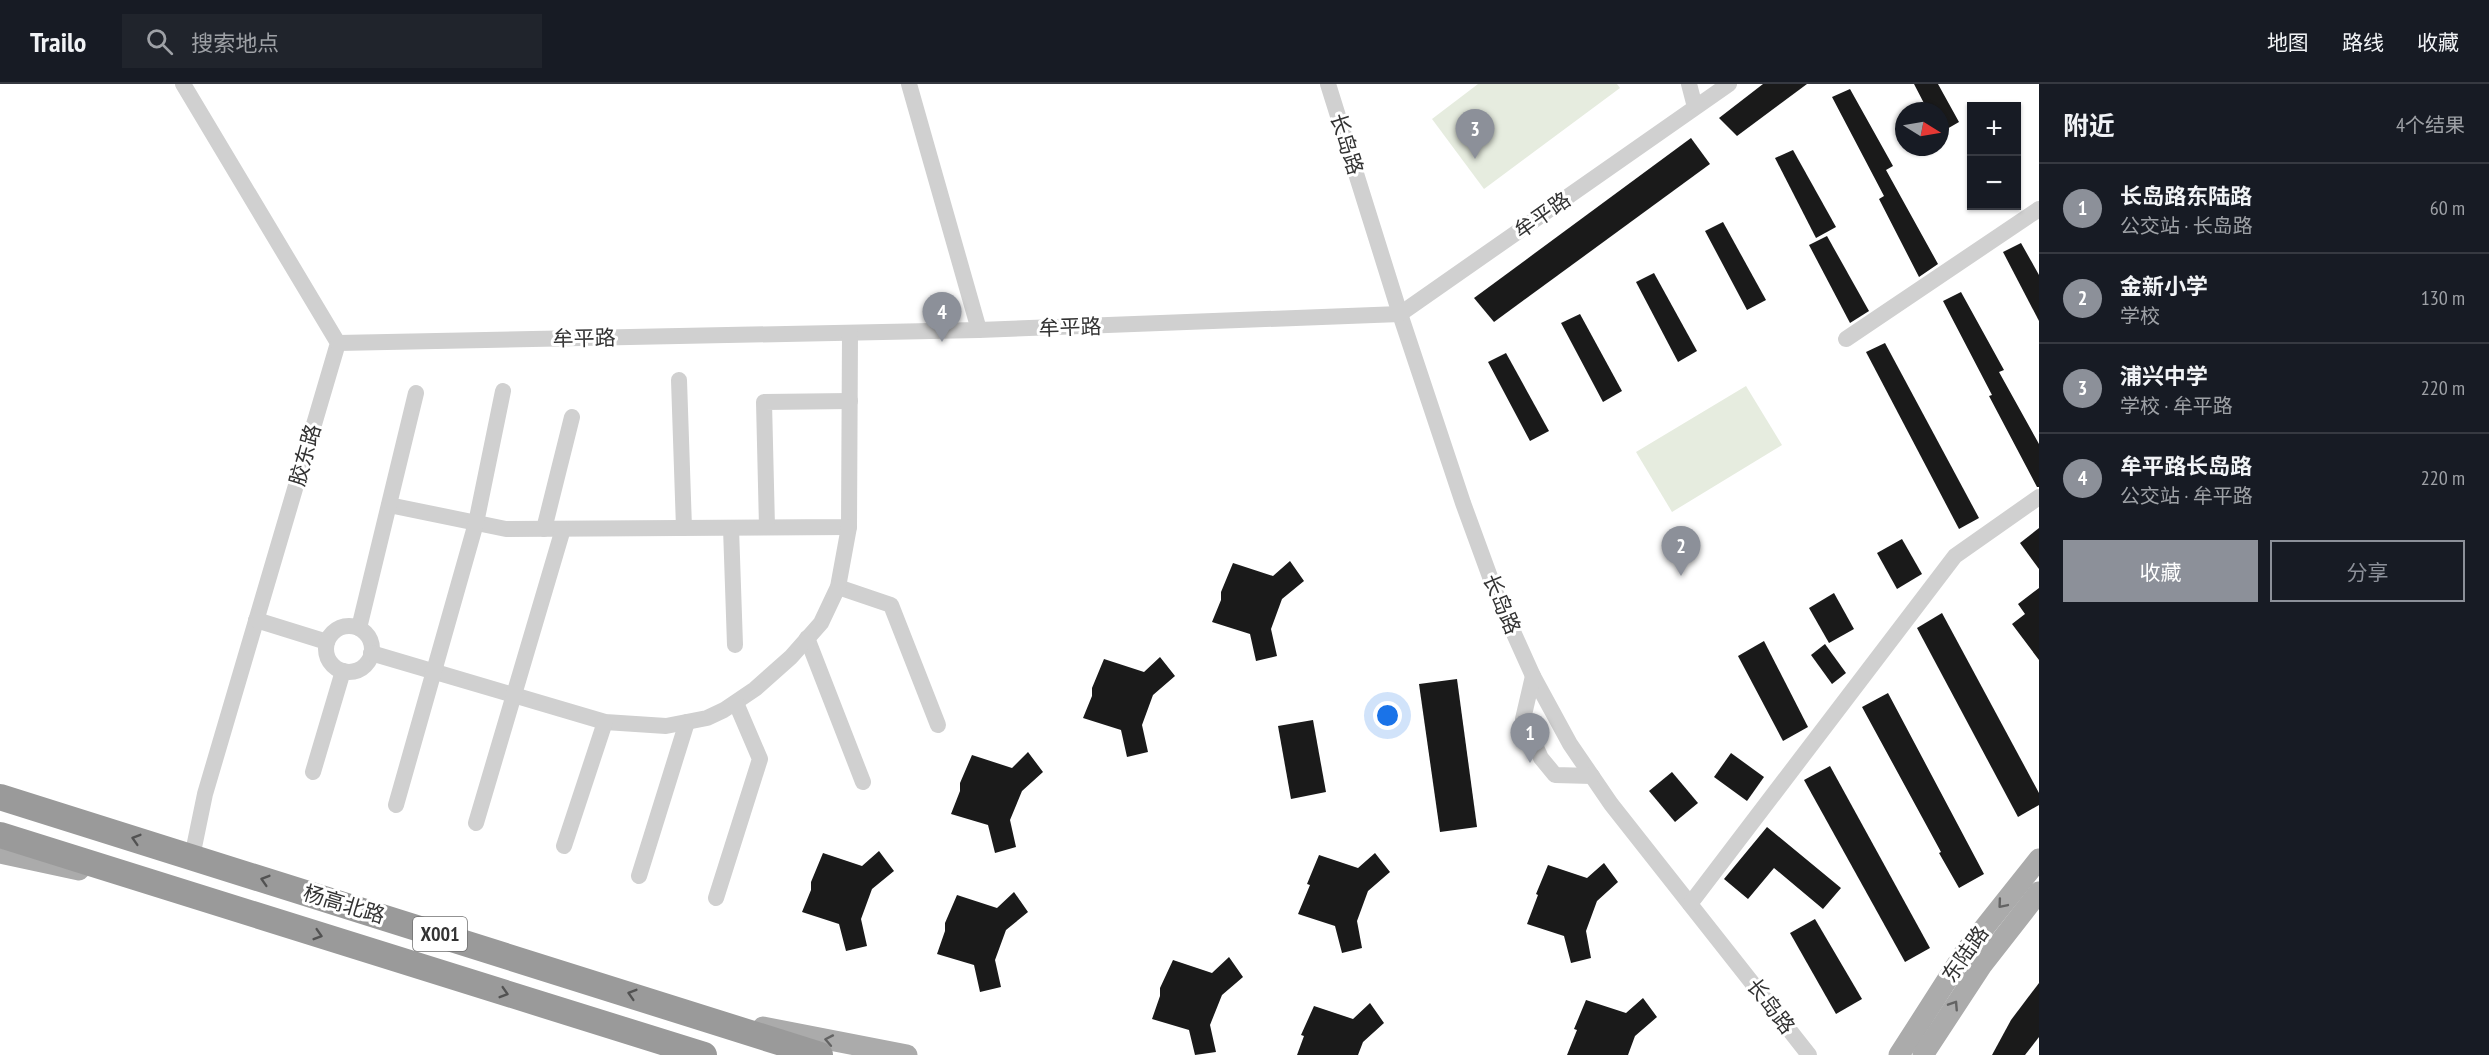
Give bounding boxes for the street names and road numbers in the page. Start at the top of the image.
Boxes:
street label: 长岛路 [1324,110,1370,178]
street label: 牟平路 [1508,186,1576,244]
street label: 牟平路 [1038,312,1102,342]
street label: 牟平路 [552,324,616,352]
street label: 胶东路 [283,421,327,489]
street label: 长岛路 [1477,570,1527,638]
street label: 杨高北路 [300,879,388,929]
road number: X001 [413,917,467,951]
street label: 东陆路 [1936,920,1994,988]
street label: 长岛路 [1741,973,1801,1039]

